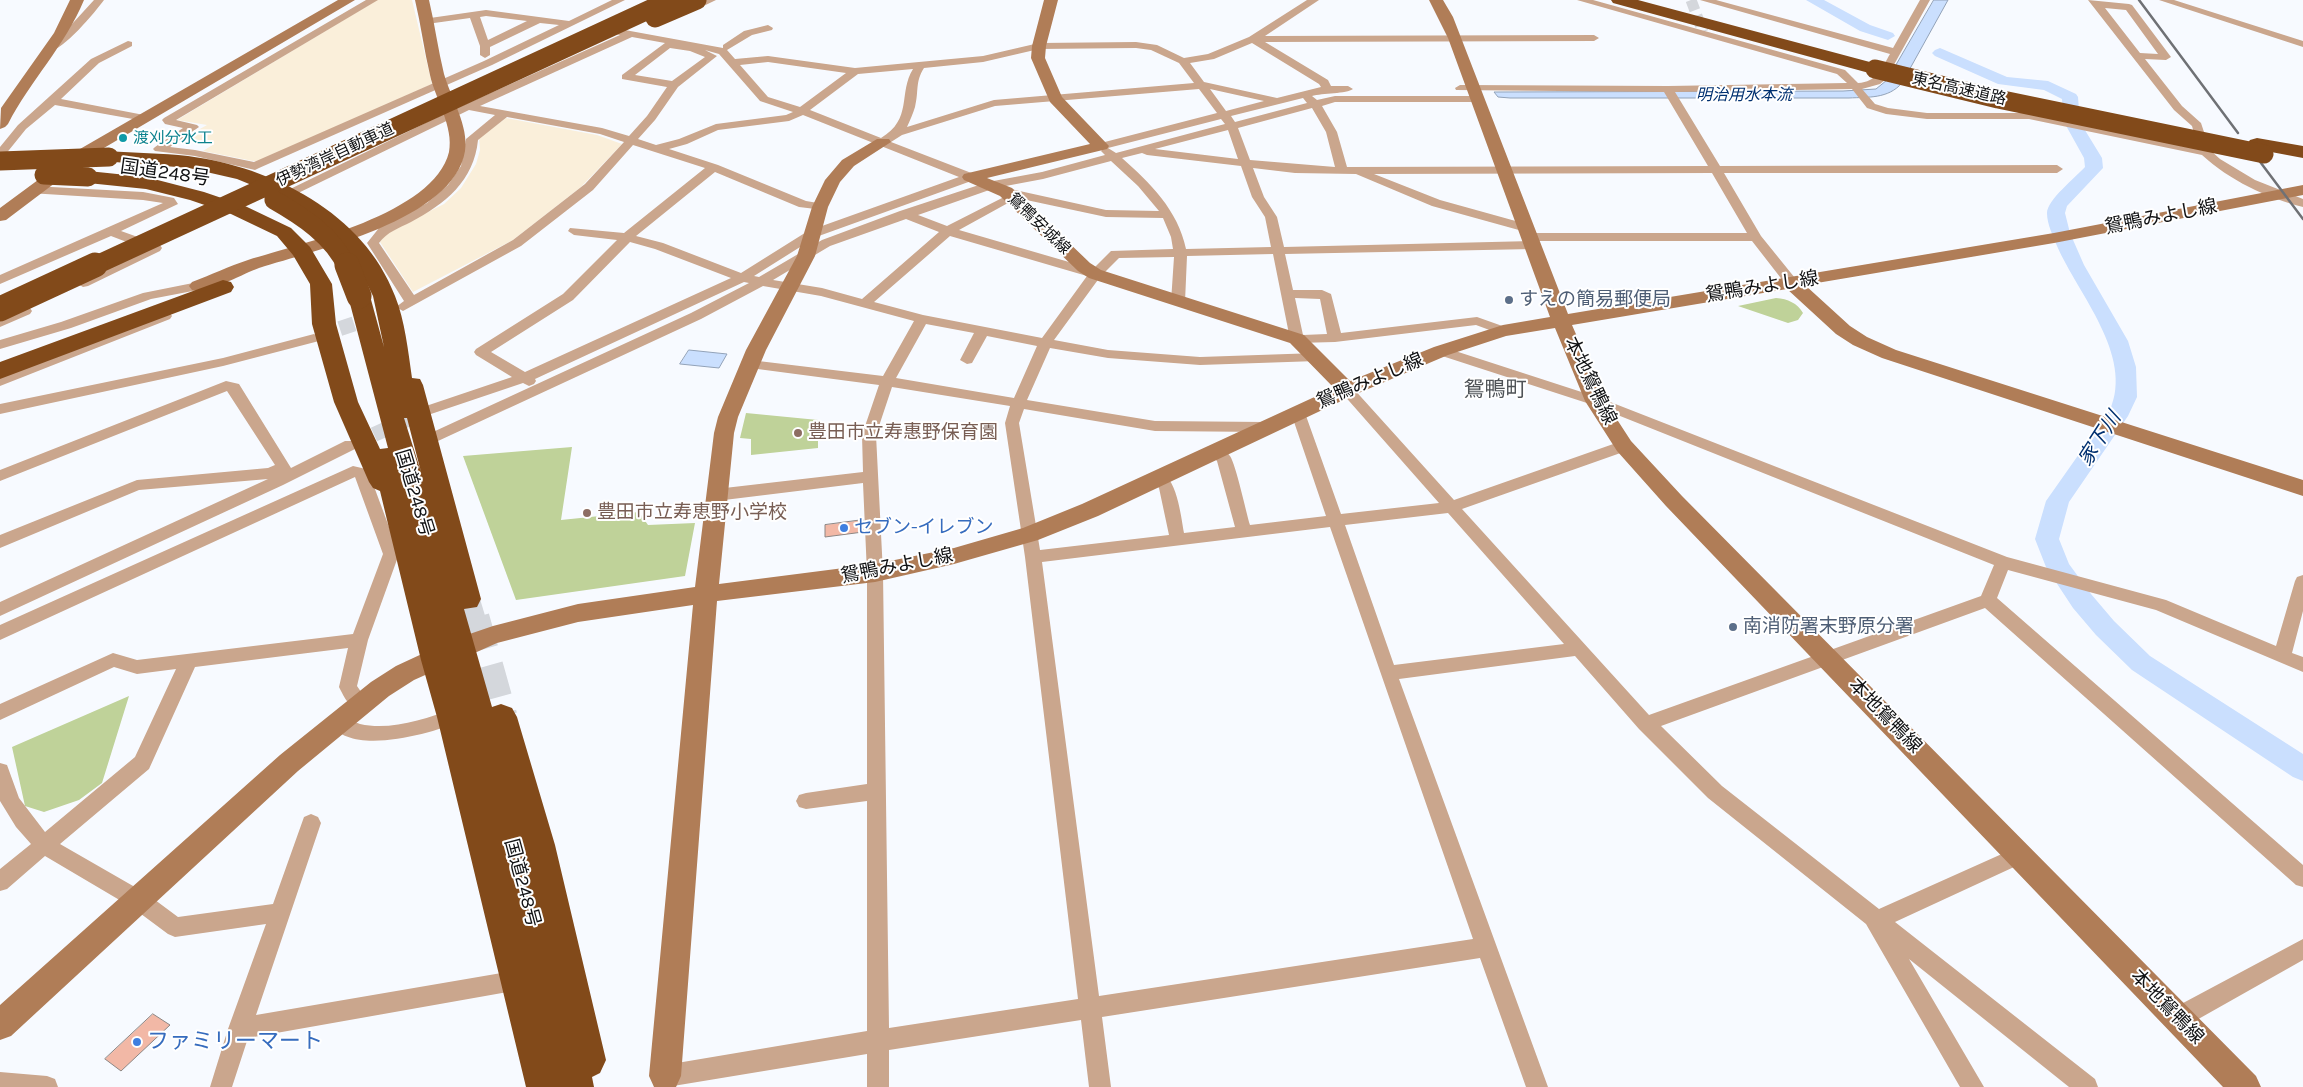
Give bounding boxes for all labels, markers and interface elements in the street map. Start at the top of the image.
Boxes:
street label: 東名高速道路 [1910,69,2008,109]
water label: 明治用水本流 [1696,85,1792,105]
street label: 伊勢湾岸自動車道 [273,119,397,191]
place label: 渡刈分水工 [133,128,213,148]
marker: 渡刈分水工 [117,132,129,144]
street label: 国道248号 [119,155,211,191]
street label: 鴛鴨安城線 [1004,189,1074,259]
street label: 鴛鴨みよし線 [2103,195,2219,239]
street label: 鴛鴨みよし線 [1704,267,1820,307]
place label: すえの簡易郵便局 [1519,289,1671,311]
marker: すえの簡易郵便局 [1503,294,1515,306]
street label: 本地鴛鴨線 [1559,333,1621,429]
street label: 鴛鴨みよし線 [1313,348,1427,414]
district label: 鴛鴨町 [1464,377,1526,403]
water label: 家下川 [2074,407,2126,471]
place label: 豊田市立寿惠野保育園 [808,422,998,444]
marker: 豊田市立寿惠野保育園 [792,427,804,439]
street label: 国道248号 [390,446,438,540]
place label: 豊田市立寿恵野小学校 [597,502,787,524]
marker: 豊田市立寿恵野小学校 [581,507,593,519]
place label: セブン-イレブン [854,517,994,539]
marker: セブン-イレブン [838,522,850,534]
street label: 鴛鴨みよし線 [839,544,955,588]
place label: 南消防署末野原分署 [1743,616,1914,638]
marker: 南消防署末野原分署 [1727,621,1739,633]
street label: 本地鴛鴨線 [1844,674,1926,758]
street label: 国道248号 [499,836,545,930]
street label: 本地鴛鴨線 [2126,965,2208,1049]
place label: ファミリーマート [147,1029,323,1055]
marker: ファミリーマート [131,1036,143,1048]

